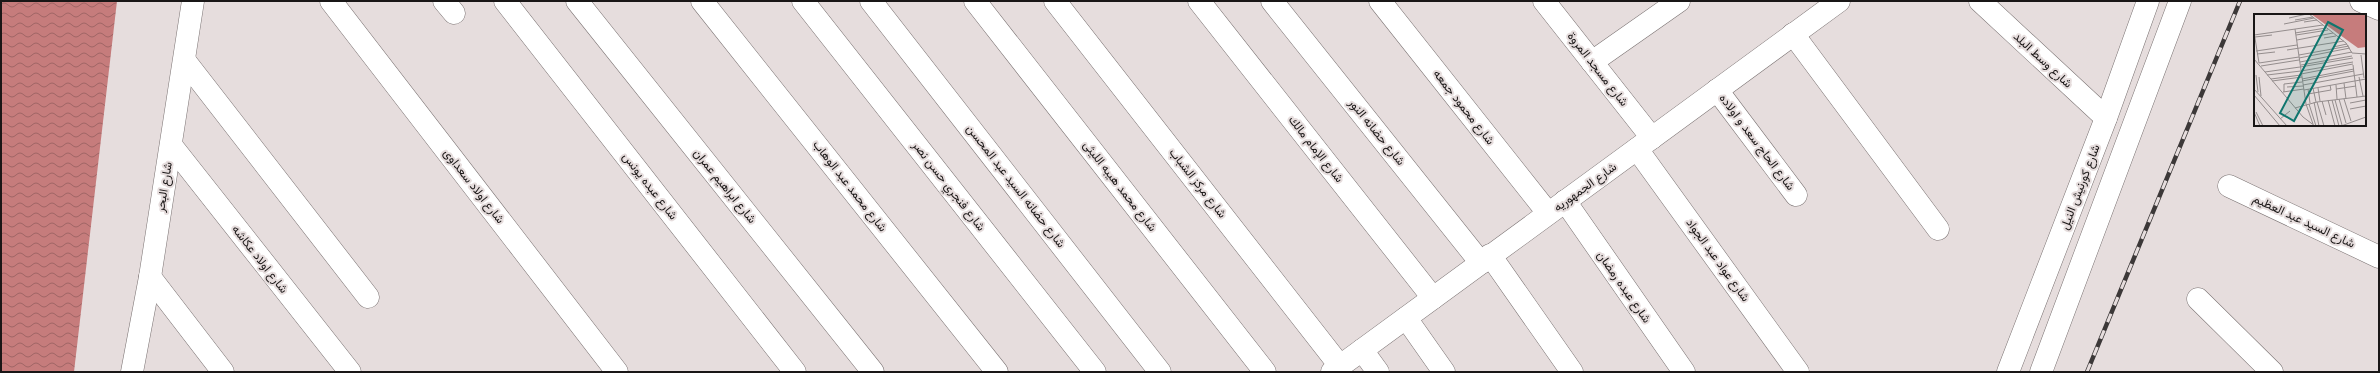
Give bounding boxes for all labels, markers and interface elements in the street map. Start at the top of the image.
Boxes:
inset map [2254,14,2366,126]
street label: شارع مسجد المروة [1563,28,1633,110]
street label: شارع وسط البلد [2009,28,2077,92]
street label: شارع محمود جمعه [1429,66,1499,148]
street label: شارع الحاج سعد و اولاده [1715,90,1799,194]
street label: شارع حضانه النور [1344,94,1410,169]
street label: شارع الإمام مالك [1284,112,1348,186]
street label: شارع حضانه السيد عبد المحسن [962,121,1070,251]
street label: شارع محمد عبد الوهاب [808,136,892,236]
street label: شارع فنجري حسن نصر [907,136,990,235]
street label: شارع محمد هيبه الليثى [1079,137,1161,235]
street label: شارع كورنيش النيل [2055,142,2105,232]
street label: شارع مركز الشباب [1165,144,1231,222]
street label: شارع اولاد سعداوى [439,145,509,227]
street label: شارع ابراهيم عمران [689,145,761,227]
street label: شارع عبده يونس [618,149,682,223]
street label: شارع الجمهوريه [1550,158,1620,216]
street label: شارع البحر [151,161,177,214]
street label: شارع السيد عبد العظيم [2250,189,2358,253]
street label: شارع عواد عبد الجواد [1682,215,1754,305]
street label: شارع اولاد عكاشه [228,221,292,297]
street label: شارع عبده رمضان [1593,247,1655,327]

